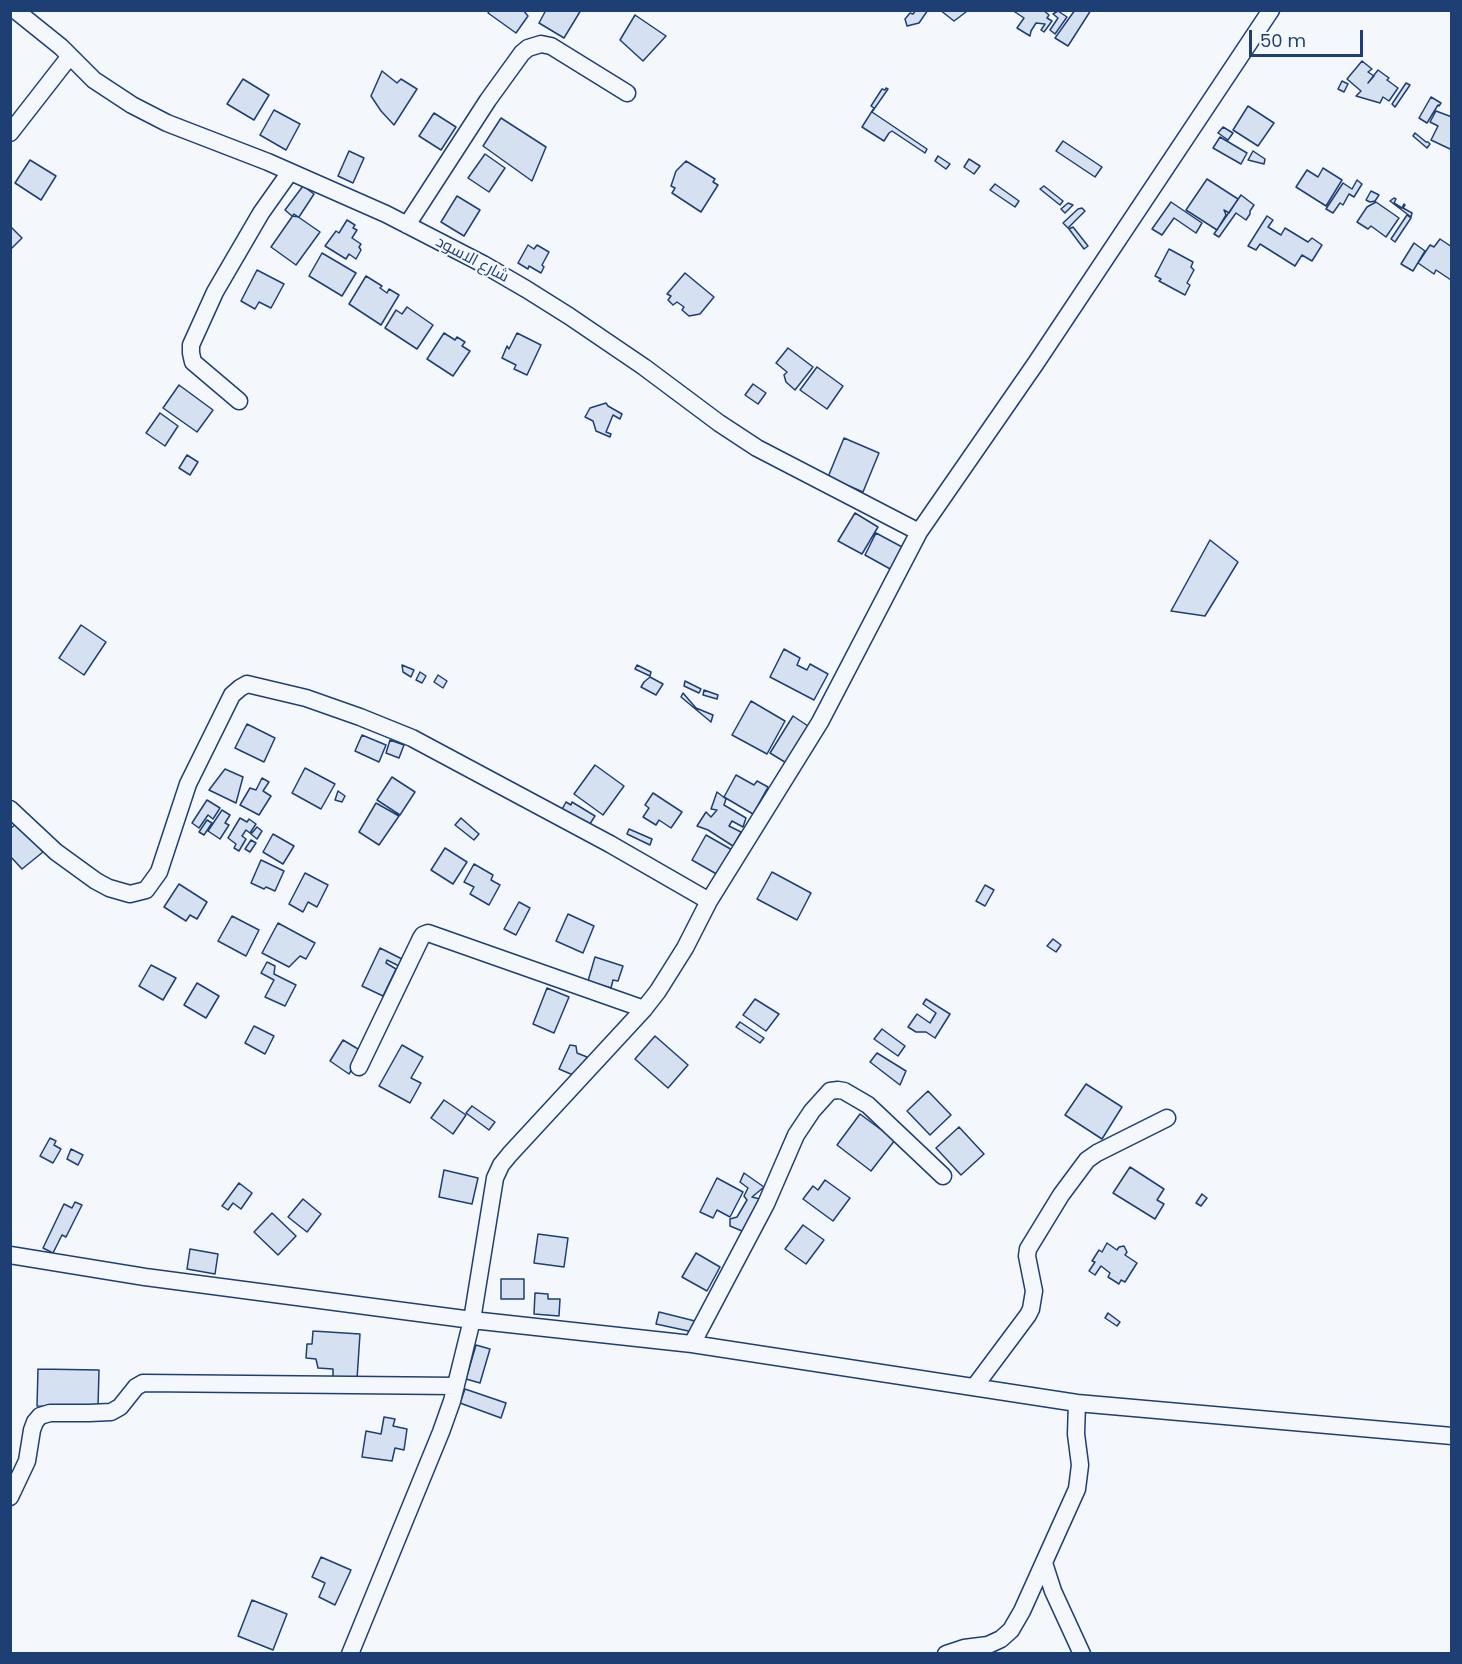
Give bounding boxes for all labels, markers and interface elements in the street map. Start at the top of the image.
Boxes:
scale bar [1252,18,1366,56]
text: 50 m [1260,28,1306,53]
street label: شارع الاسود [432,233,512,287]

